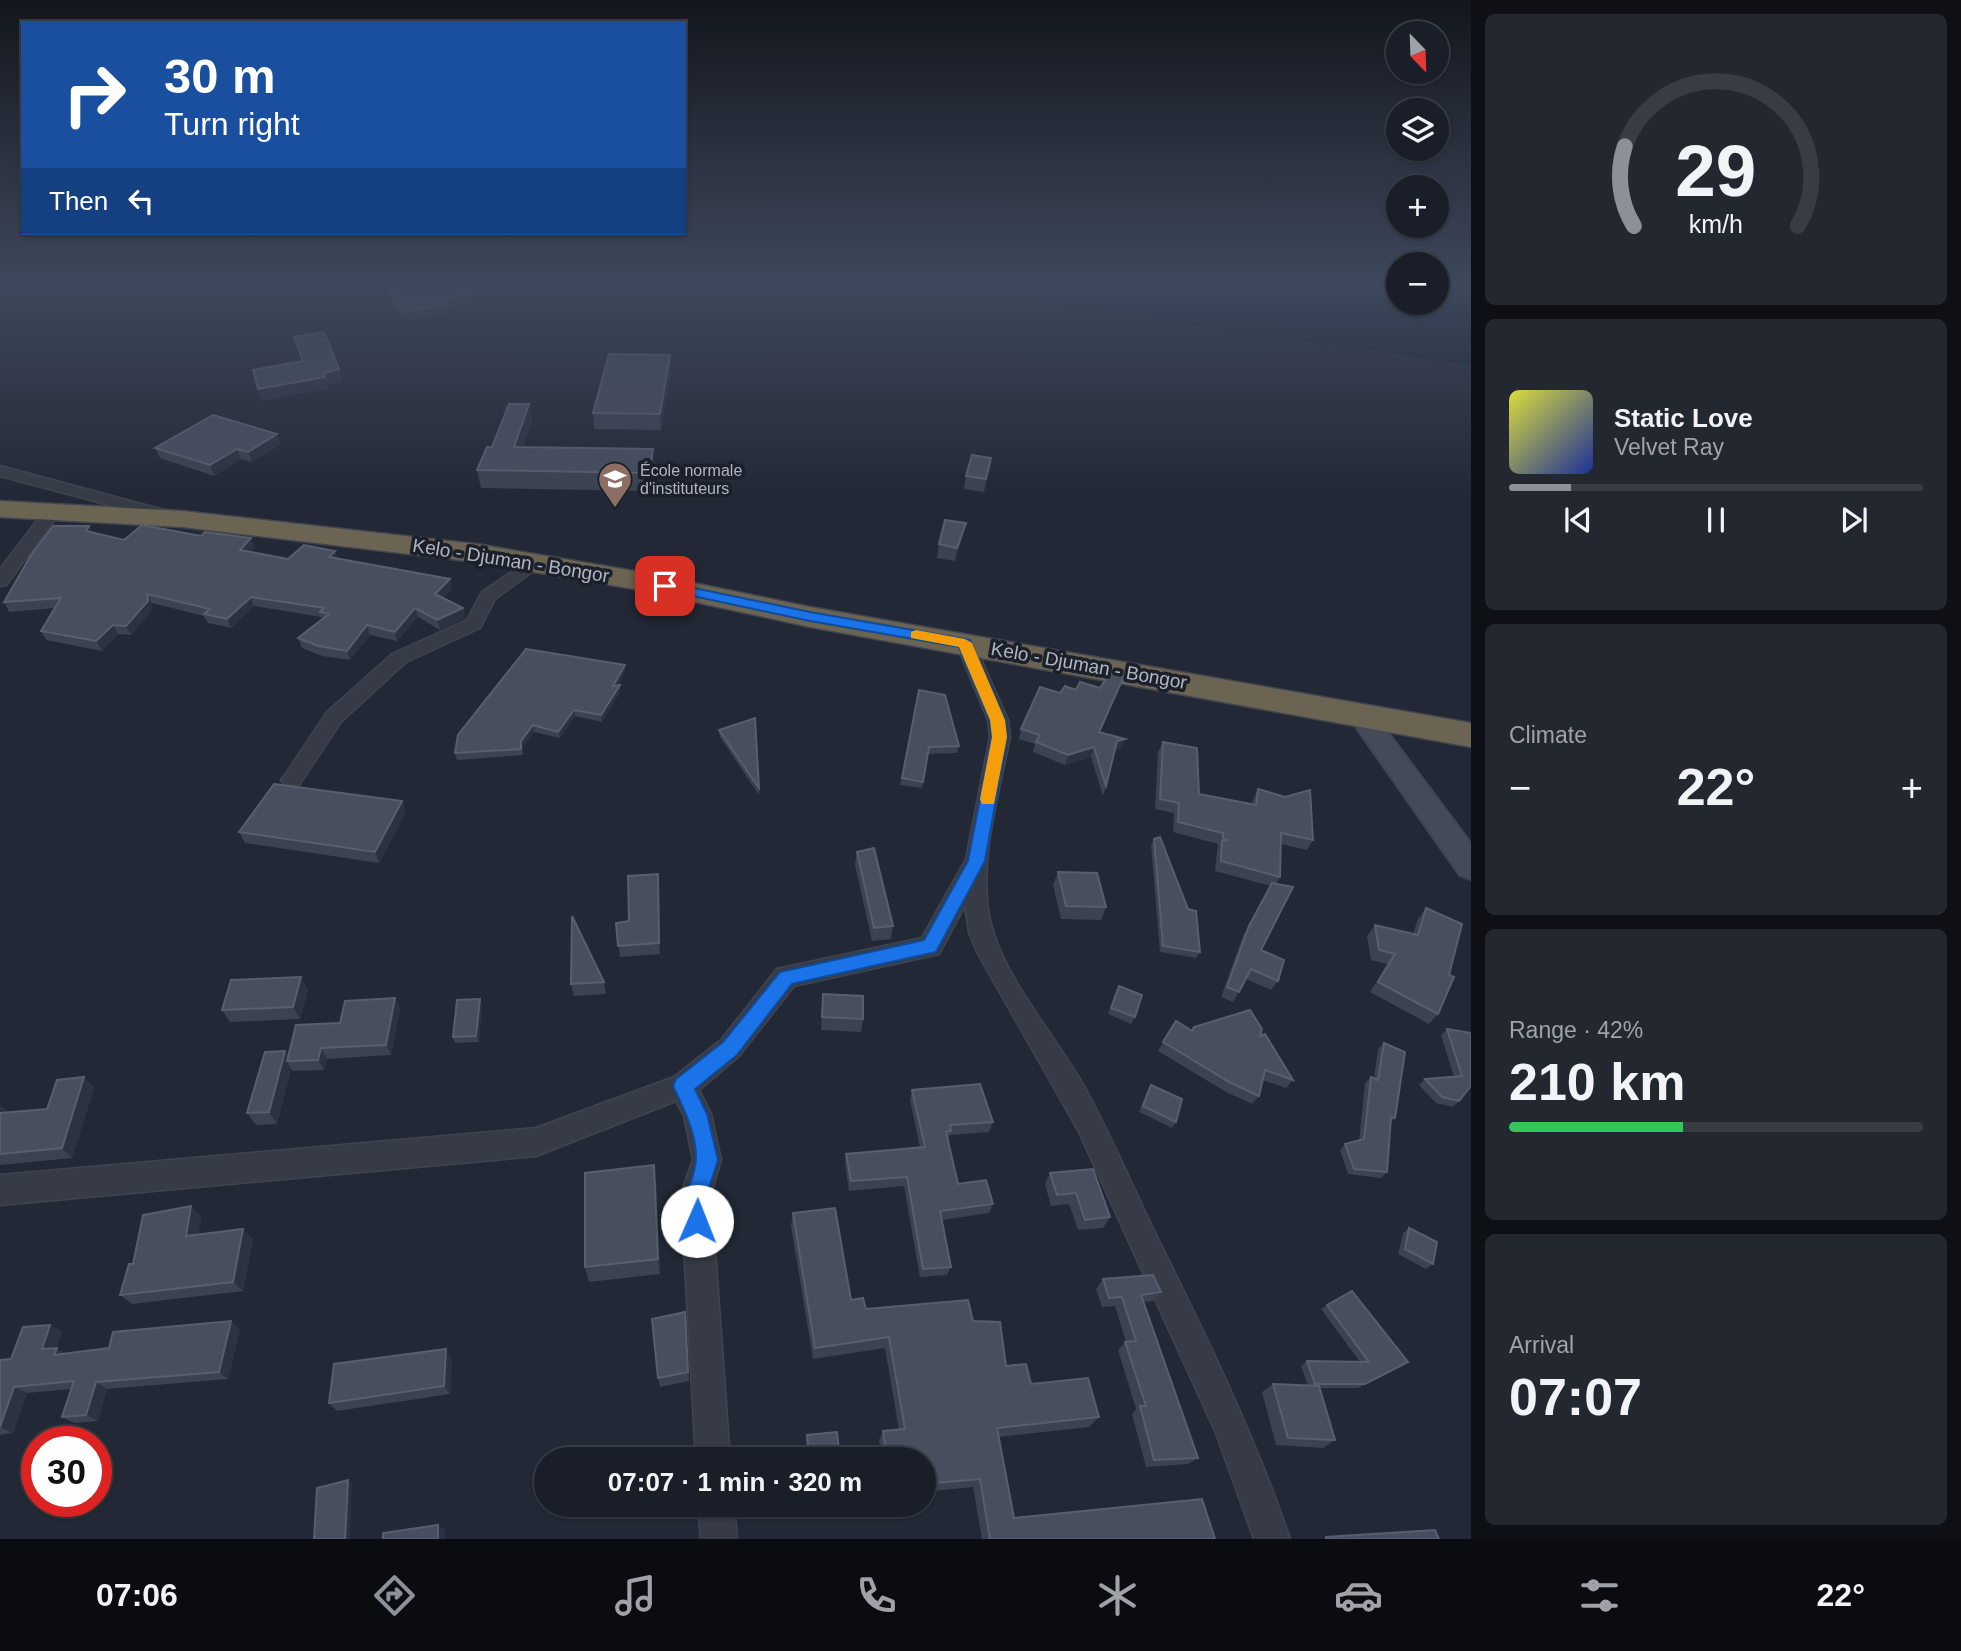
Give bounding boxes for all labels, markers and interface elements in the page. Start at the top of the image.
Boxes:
north arrow [1386,21,1449,84]
map controls [1386,21,1449,315]
icon: right [49,49,140,140]
text: 30 m [164,49,276,103]
button: layers [1386,98,1449,161]
text: Turn right [164,106,300,142]
text: 29 [1676,130,1756,211]
button: + [1386,175,1449,238]
icon: left [122,182,160,220]
text: Then [49,186,108,216]
text: km/h [1689,209,1743,237]
button: − [1386,252,1449,315]
text: Static Love [1614,403,1753,433]
text: Velvet Ray [1614,434,1724,460]
school or university icon: École normale d'instituteurs [596,460,634,509]
place label: École normale d'instituteurs [640,461,742,497]
icon: previous [1559,501,1597,539]
icon: pause [1697,501,1735,539]
icon: next [1835,501,1873,539]
street label: Kelo - Djuman - Bongor [411,535,611,586]
pin [635,556,695,616]
icon: arrive [646,567,684,605]
street label: Kelo - Djuman - Bongor [989,638,1189,693]
text: Climate [1509,722,1587,748]
text: 22° [1677,758,1755,816]
text: − [1509,767,1531,809]
text: + [1901,767,1923,809]
text: Range · 42% [1509,1017,1643,1043]
text: 210 km [1509,1053,1685,1111]
position arrow [660,1184,734,1258]
text: Arrival [1509,1332,1574,1358]
text: 07:07 [1509,1368,1642,1426]
speed limit sign: 30 [21,1426,112,1517]
text: 07:07 · 1 min · 320 m [608,1467,862,1497]
icon: directions [370,1571,419,1620]
icon: music [611,1571,660,1620]
icon: phone [852,1571,901,1620]
icon: climate [1093,1571,1142,1620]
icon: car [1334,1571,1383,1620]
icon: filters [1575,1571,1624,1620]
text: 07:06 [96,1577,178,1613]
text: 22° [1817,1577,1865,1613]

